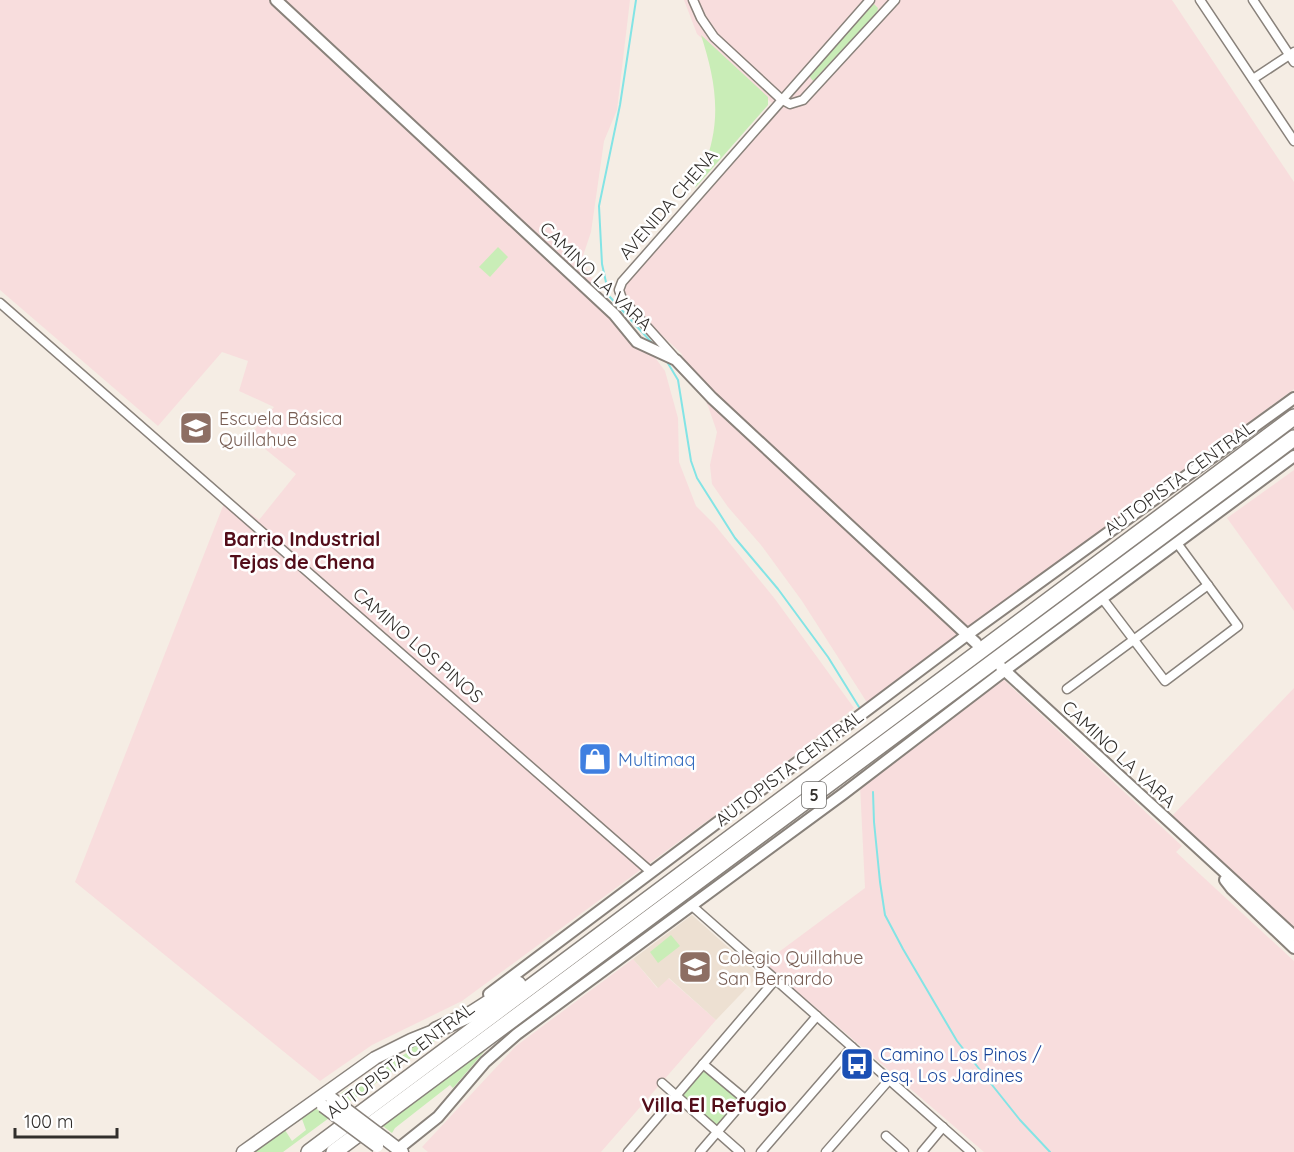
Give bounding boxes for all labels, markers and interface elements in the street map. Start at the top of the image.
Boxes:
street label: AVENIDA CHENA [614,144,722,264]
street label: CAMINO LA VARA [535,217,657,336]
place label: Escuela Básica Quillahue [219,407,343,451]
school or university icon: Escuela Básica Quillahue [178,410,214,446]
street label: AUTOPISTA CENTRAL [1100,416,1259,540]
district label: Barrio Industrial Tejas de Chena [223,526,381,574]
street label: CAMINO LOS PINOS [348,582,488,708]
street label: CAMINO LA VARA [1057,695,1181,813]
street label: AUTOPISTA CENTRAL [710,704,868,831]
shop icon: Multimaq [577,741,613,777]
place label: Multimaq [618,748,695,771]
road number: 5 [802,782,826,808]
place label: Colegio Quillahue San Bernardo [718,946,863,990]
school or university icon: Colegio Quillahue San Bernardo [677,949,713,985]
street label: AUTOPISTA CENTRAL [321,996,479,1123]
place label: Camino Los Pinos / esq. Los Jardines [880,1043,1042,1087]
bus stop icon: Camino Los Pinos / esq. Los Jardines [839,1046,875,1082]
district label: Villa El Refugio [641,1092,787,1117]
scale bar [15,1101,117,1139]
text: 100 m [24,1110,73,1133]

